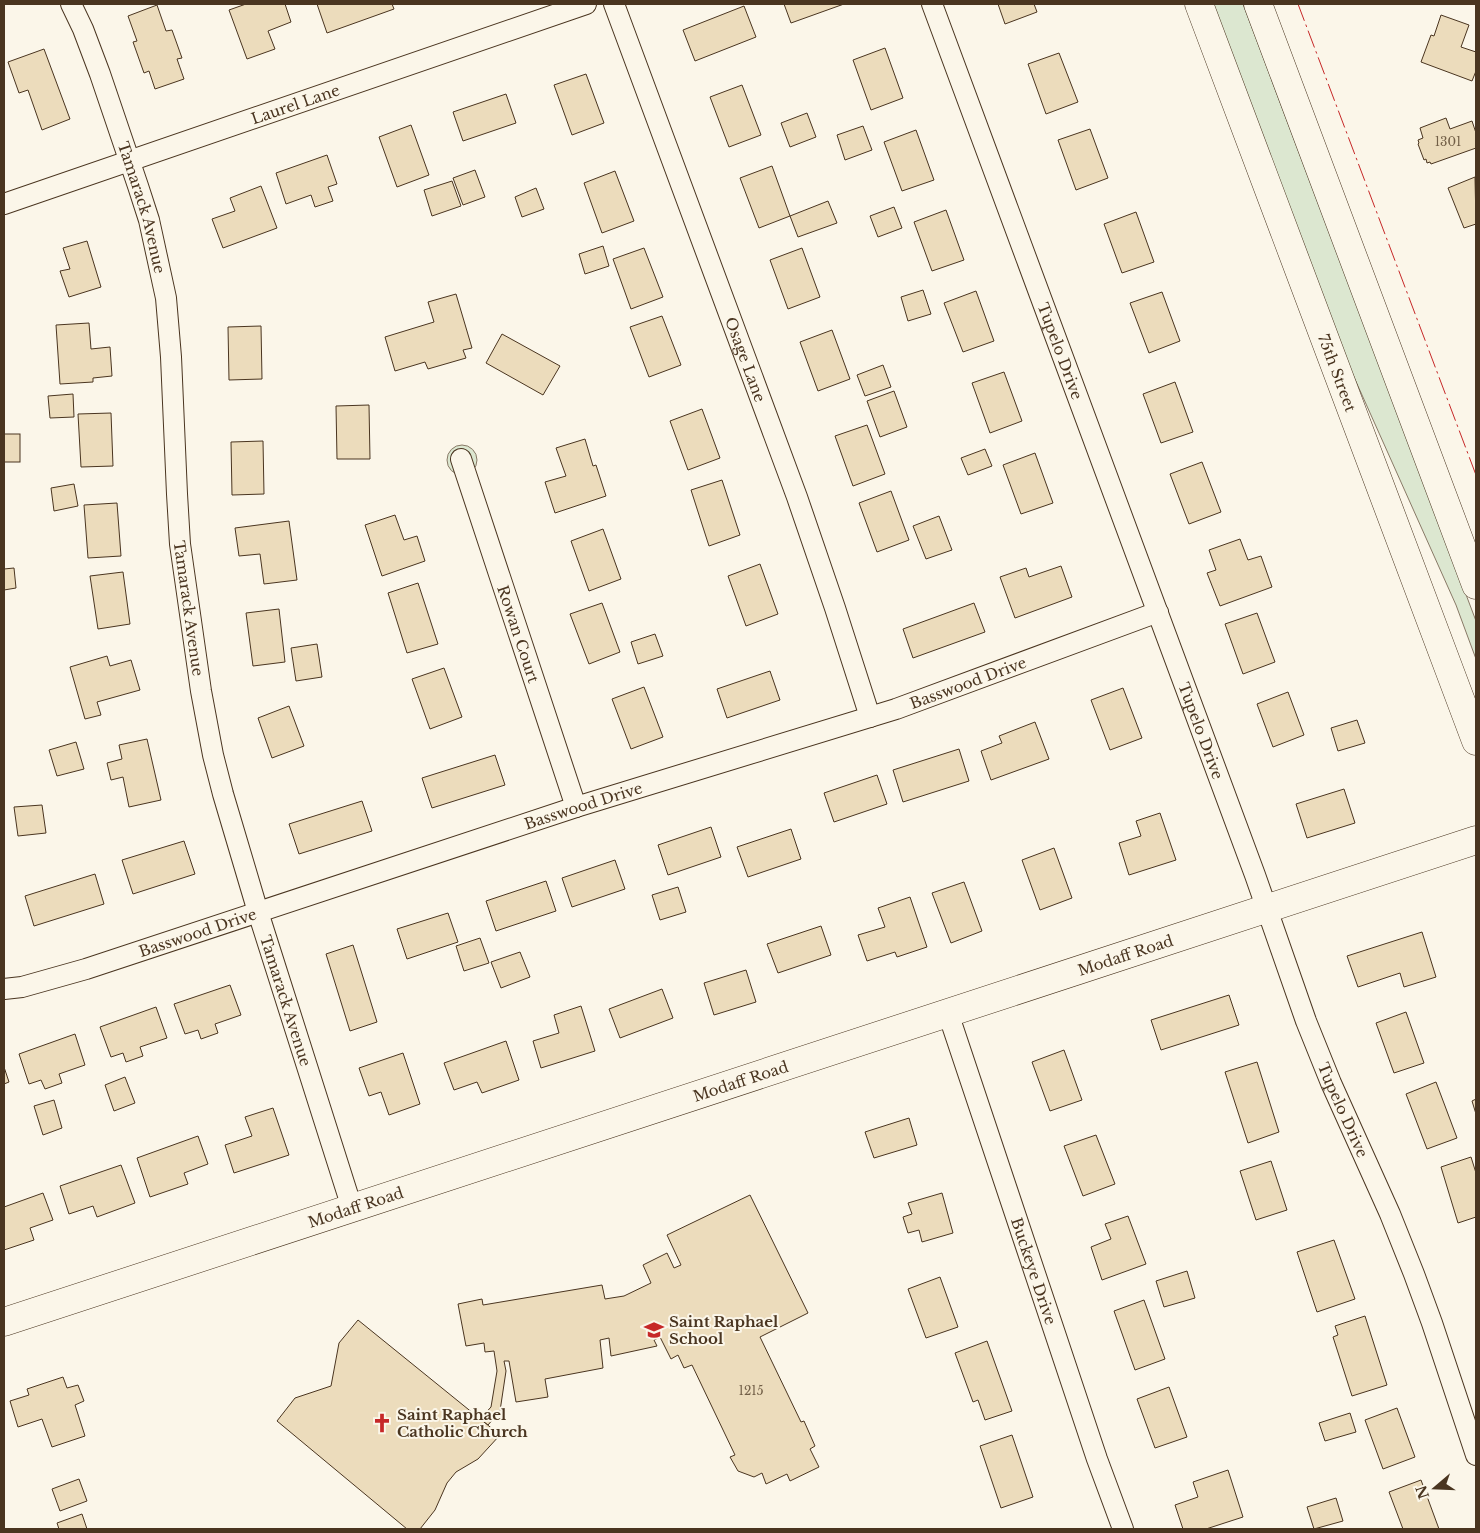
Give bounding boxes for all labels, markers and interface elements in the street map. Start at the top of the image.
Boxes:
street label: Laurel Lane [249,80,342,128]
house number: 1301 [1435,134,1461,149]
street label: Tamarack Avenue [114,139,170,275]
street label: Tupelo Drive [1034,300,1087,402]
street label: Osage Lane [721,314,770,404]
street label: 75th Street [1314,331,1361,415]
street label: Tamarack Avenue [170,539,208,677]
street label: Rowan Court [494,583,544,685]
street label: Basswood Drive [907,652,1029,713]
street label: Tupelo Drive [1175,680,1228,782]
street label: Basswood Drive [522,778,645,833]
street label: Basswood Drive [136,904,259,960]
street label: Modaff Road [1075,930,1176,979]
street label: Tamarack Avenue [256,933,316,1069]
street label: Modaff Road [690,1056,791,1105]
street label: Tupelo Drive [1314,1060,1373,1160]
street label: Modaff Road [305,1182,406,1231]
street label: Buckeye Drive [1007,1215,1061,1327]
place label: Saint Raphael School [669,1312,779,1348]
school or university icon: Saint Raphael School [643,1319,665,1341]
house number: 1215 [739,1383,764,1398]
place label: Saint Raphael Catholic Church [397,1405,528,1441]
church icon: Saint Raphael Catholic Church [371,1412,393,1434]
north arrow [1410,1463,1460,1513]
text: N [1412,1483,1433,1501]

